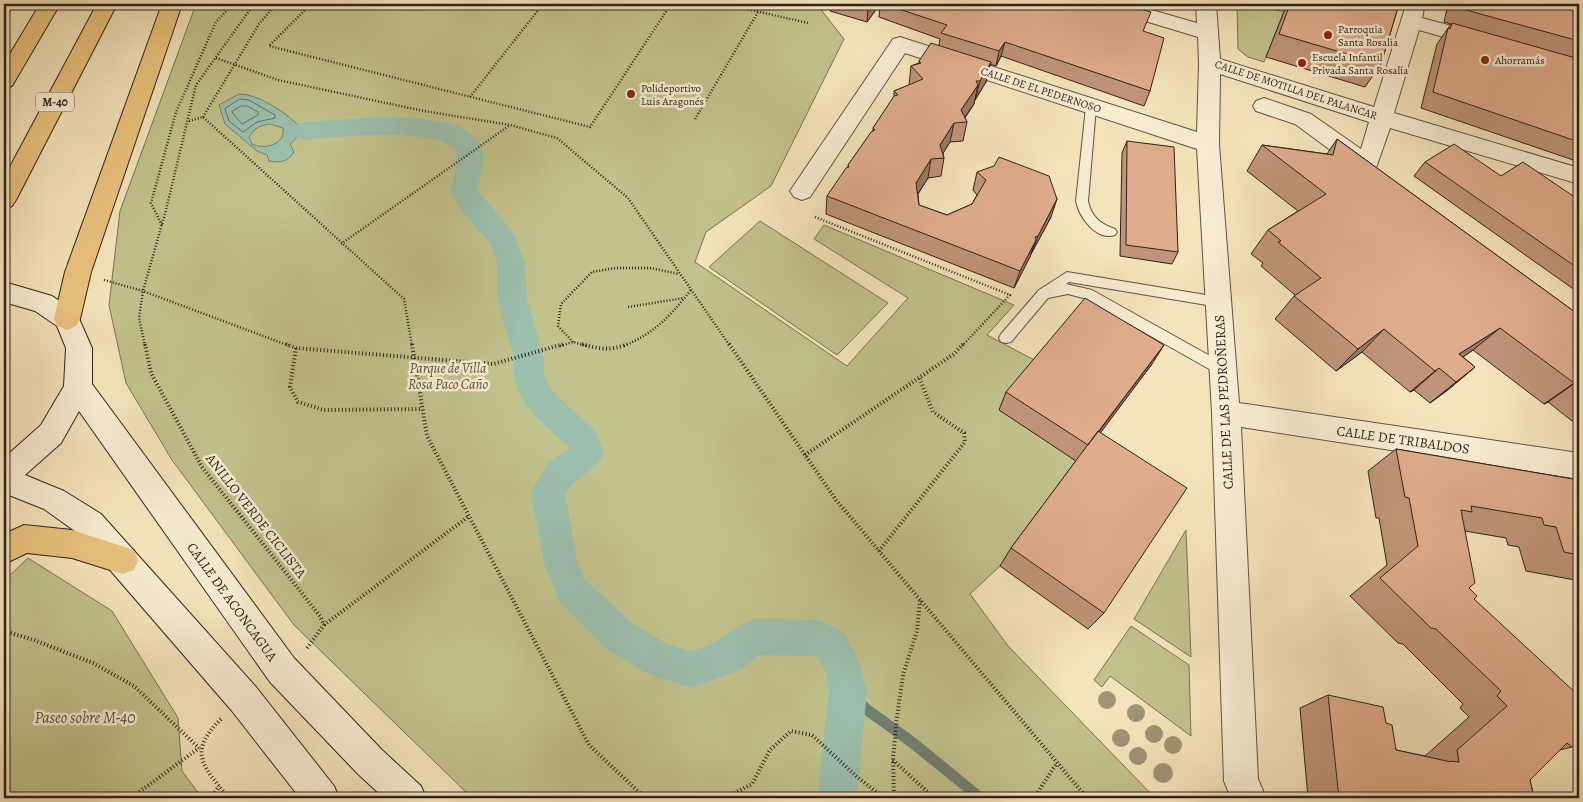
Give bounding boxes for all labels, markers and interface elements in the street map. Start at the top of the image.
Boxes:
place label: Parroquia Santa Rosalía [1338,22,1399,50]
marker: Parroquia Santa Rosalía [1322,29,1334,41]
place label: Escuela Infantil Privada Santa Rosalía [1312,50,1409,78]
place label: Ahorramás [1494,53,1545,68]
marker: Ahorramás [1479,54,1491,66]
street label: CALLE DE MOTILLA DEL PALANCAR [1213,57,1379,123]
marker: Escuela Infantil Privada Santa Rosalía [1296,57,1308,69]
street label: CALLE DE EL PEDERNOSO [979,63,1104,117]
place label: Polideportivo Luis Aragonés [641,81,704,109]
marker: Polideportivo Luis Aragonés [625,88,637,100]
road number: M-40 [36,92,74,111]
street label: CALLE DE LAS PEDROÑERAS [1210,314,1238,490]
park label: Parque de Villa Rosa Paco Caño [408,359,488,394]
street label: CALLE DE TRIBALDOS [1335,421,1471,459]
street label: ANILLO VERDE CICLISTA [201,449,311,583]
street label: CALLE DE ACONCAGUA [182,539,282,666]
park label: Paseo sobre M-40 [34,707,136,729]

